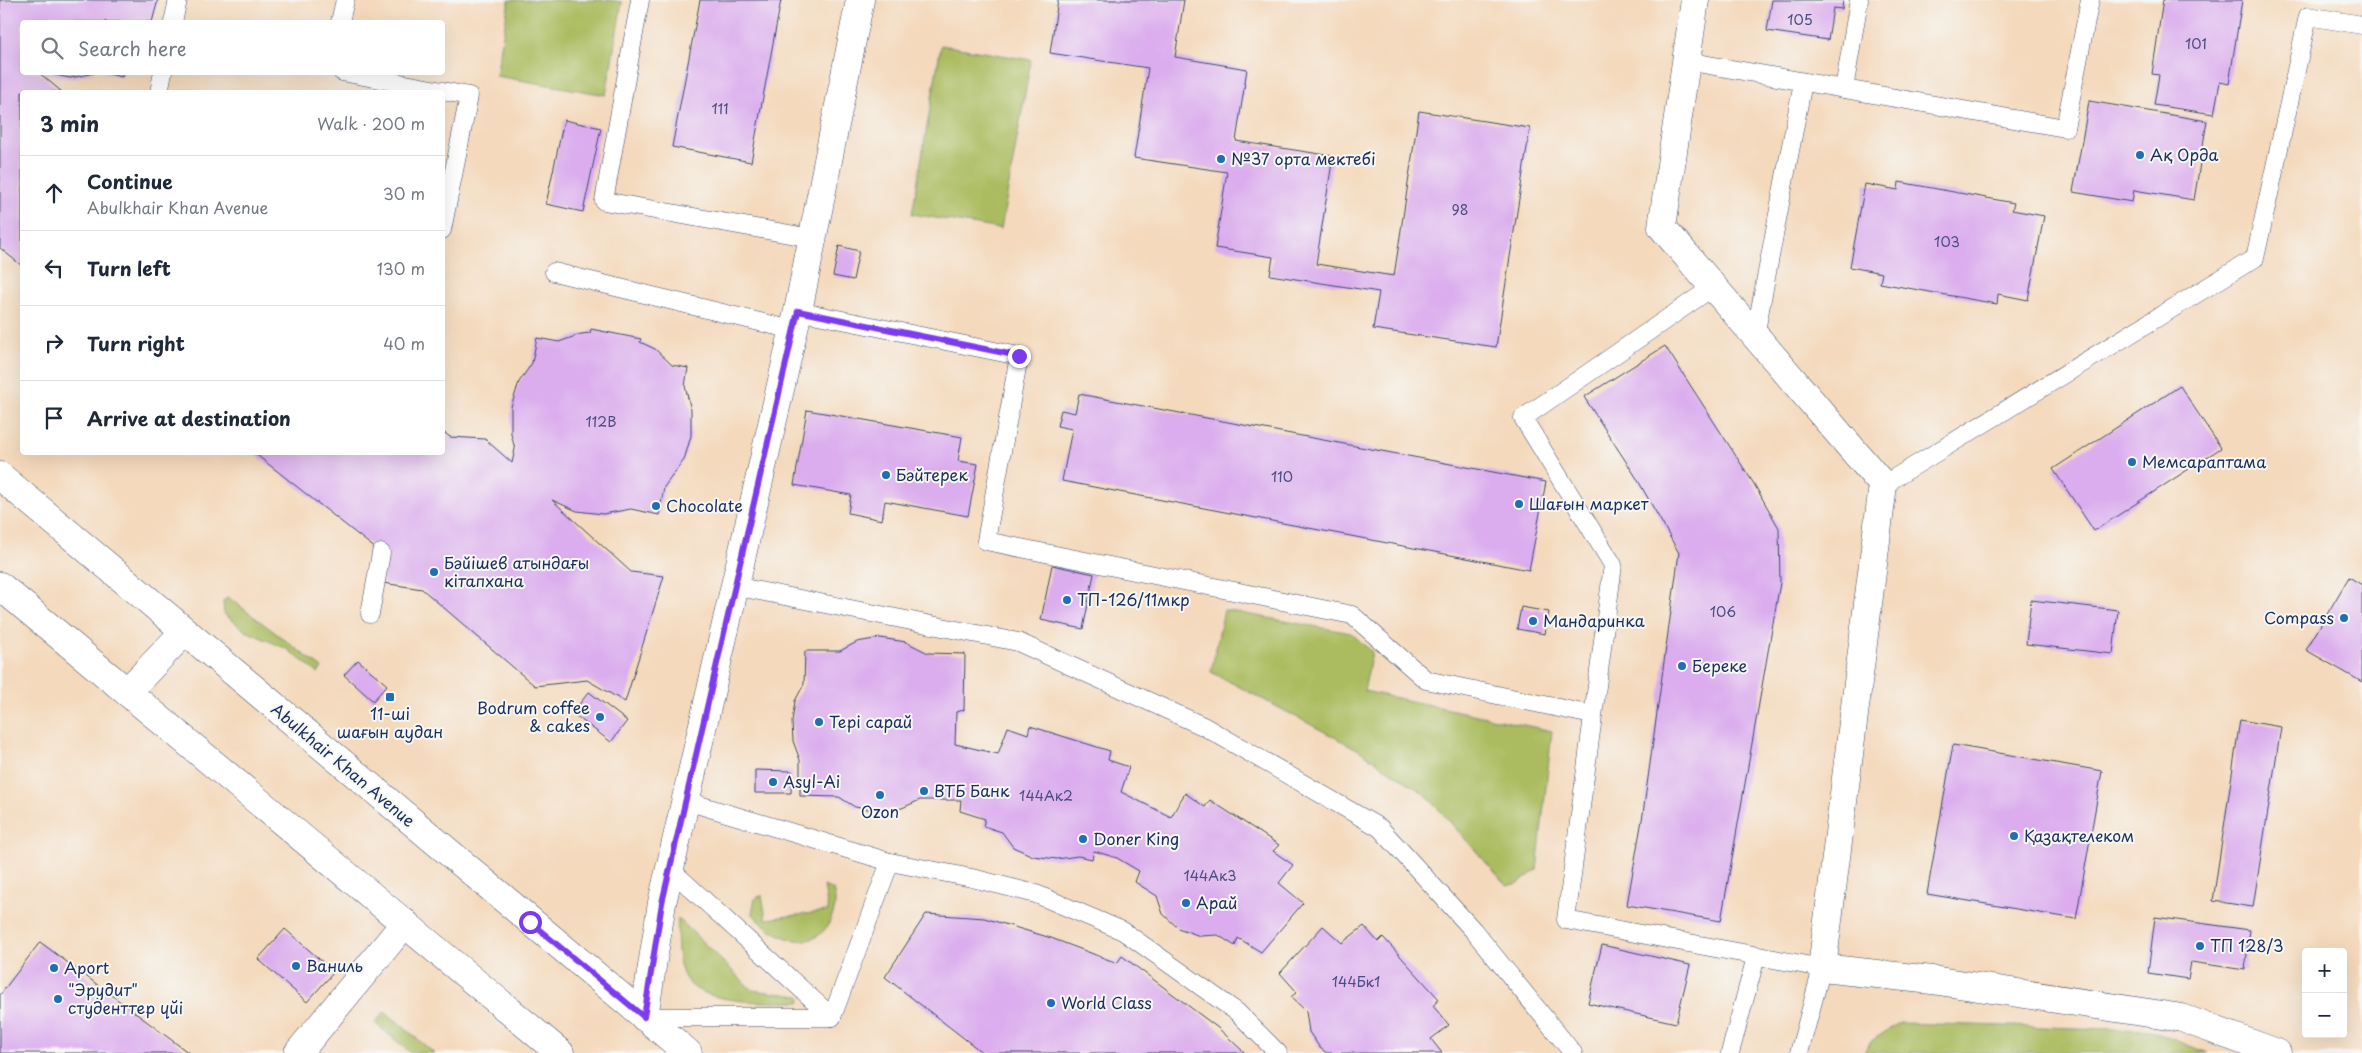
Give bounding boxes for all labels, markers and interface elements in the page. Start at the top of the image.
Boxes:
house number: 105 [1787,9,1813,30]
search box [20,20,445,75]
house number: 101 [2185,33,2207,54]
icon: search [38,34,66,62]
text: Search here [78,34,187,62]
house number: 111 [711,98,729,119]
text: 3 min [40,107,99,139]
text: Walk · 200 m [317,111,425,135]
place label: Ақ Орда [2150,142,2219,166]
place label: №37 орта мектебі [1231,146,1376,170]
marker: Ақ Орда [2134,149,2146,161]
marker: №37 орта мектебі [1215,153,1227,165]
text: Continue [87,167,173,195]
icon: ahead [40,179,68,207]
text: 30 m [383,181,425,205]
text: Abulkhair Khan Avenue [87,195,268,219]
house number: 98 [1452,199,1468,220]
house number: 103 [1934,231,1960,252]
icon: left [40,254,68,282]
text: Turn left [87,254,171,282]
text: 130 m [377,256,425,280]
icon: right [40,329,68,357]
text: Turn right [87,329,185,357]
text: 40 m [383,331,425,355]
route end [1008,345,1031,368]
icon: arrive [40,404,68,432]
text: Arrive at destination [87,404,291,432]
house number: 112В [586,411,616,432]
place label: Мемсараптама [2142,449,2266,473]
marker: Мемсараптама [2126,456,2138,468]
place label: Бәйтерек [896,462,969,486]
house number: 110 [1271,466,1293,487]
marker: Бәйтерек [880,469,892,481]
place label: Шағын маркет [1529,491,1649,515]
place label: Chocolate [666,493,743,517]
marker: Шағын маркет [1513,498,1525,510]
marker: Chocolate [650,500,662,512]
place label: Бәйішев атындағы кітапхана [444,550,589,592]
marker: Бәйішев атындағы кітапхана [428,566,440,578]
place label: ТП-126/11мкр [1077,587,1190,611]
marker: ТП-126/11мкр [1061,594,1073,606]
house number: 106 [1710,601,1736,622]
place label: Compass [2264,605,2334,629]
place label: Мандаринка [1543,608,1645,632]
marker: Compass [2338,612,2350,624]
marker: Мандаринка [1527,615,1539,627]
place label: Береке [1692,653,1748,677]
marker: Береке [1676,660,1688,672]
marker: 11-ші шағын аудан [384,691,396,703]
place label: Bodrum coffee & cakes [477,695,590,737]
street label: Abulkhair Khan Avenue [266,697,421,832]
place label: 11-ші шағын аудан [337,701,443,743]
place label: Тері сарай [829,709,912,733]
marker: Bodrum coffee & cakes [594,711,606,723]
marker: Тері сарай [813,716,825,728]
place label: Asyl-Ai [783,769,840,793]
marker: Asyl-Ai [767,776,779,788]
place label: ВТБ Банк [934,778,1010,802]
marker: ВТБ Банк [918,785,930,797]
house number: 144Ак2 [1019,785,1073,806]
marker: Ozon [874,789,886,801]
place label: Ozon [861,799,899,823]
place label: Қазақтелеком [2024,823,2134,847]
place label: Doner King [1093,826,1179,850]
marker: Қазақтелеком [2008,830,2020,842]
marker: Doner King [1077,833,1089,845]
house number: 144Ак3 [1183,865,1237,886]
place label: Арай [1196,890,1238,914]
marker: Арай [1180,897,1192,909]
route start [519,911,542,934]
place label: ТП 128/3 [2210,933,2284,957]
marker: ТП 128/3 [2194,940,2206,952]
map controls [2302,948,2347,1038]
button: + [2302,948,2347,993]
place label: Ваниль [306,953,363,977]
place label: Aport [64,955,110,979]
marker: Ваниль [290,960,302,972]
marker: Aport [48,962,60,974]
house number: 144Бк1 [1332,971,1380,992]
place label: "Эрудит" студенттер үйі [68,977,183,1019]
place label: World Class [1061,990,1152,1014]
marker: "Эрудит" студенттер үйі [52,993,64,1005]
button: − [2302,993,2347,1038]
marker: World Class [1045,997,1057,1009]

